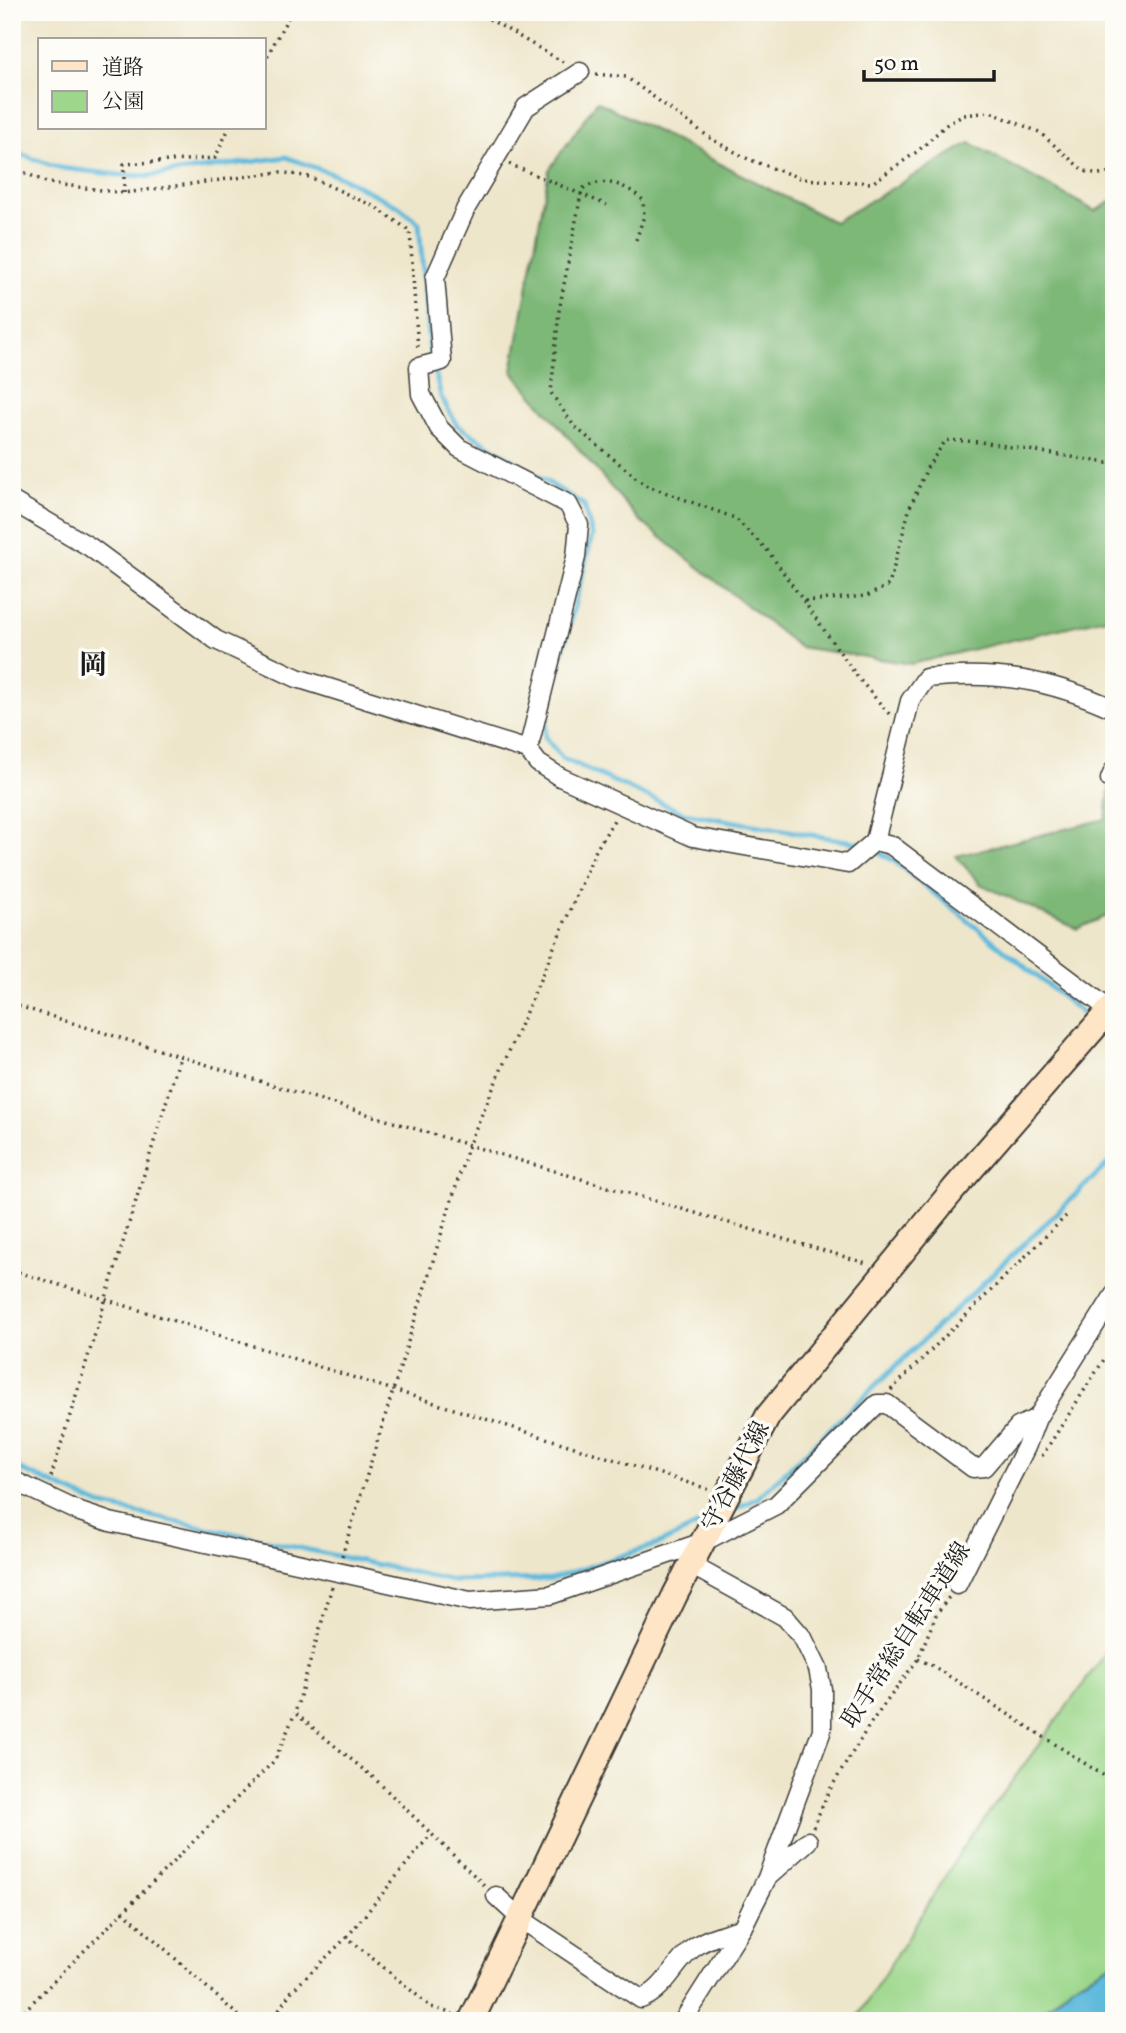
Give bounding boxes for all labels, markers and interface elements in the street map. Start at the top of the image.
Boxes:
legend [38,38,266,130]
scale bar [864,38,993,82]
text: 50 m [874,50,919,79]
text: 道路 [102,54,144,83]
text: 公園 [102,88,144,117]
district label: 岡 [79,647,107,686]
street label: 守谷藤代線 [695,1416,779,1538]
street label: 取手常総自転車道線 [834,1536,980,1736]

